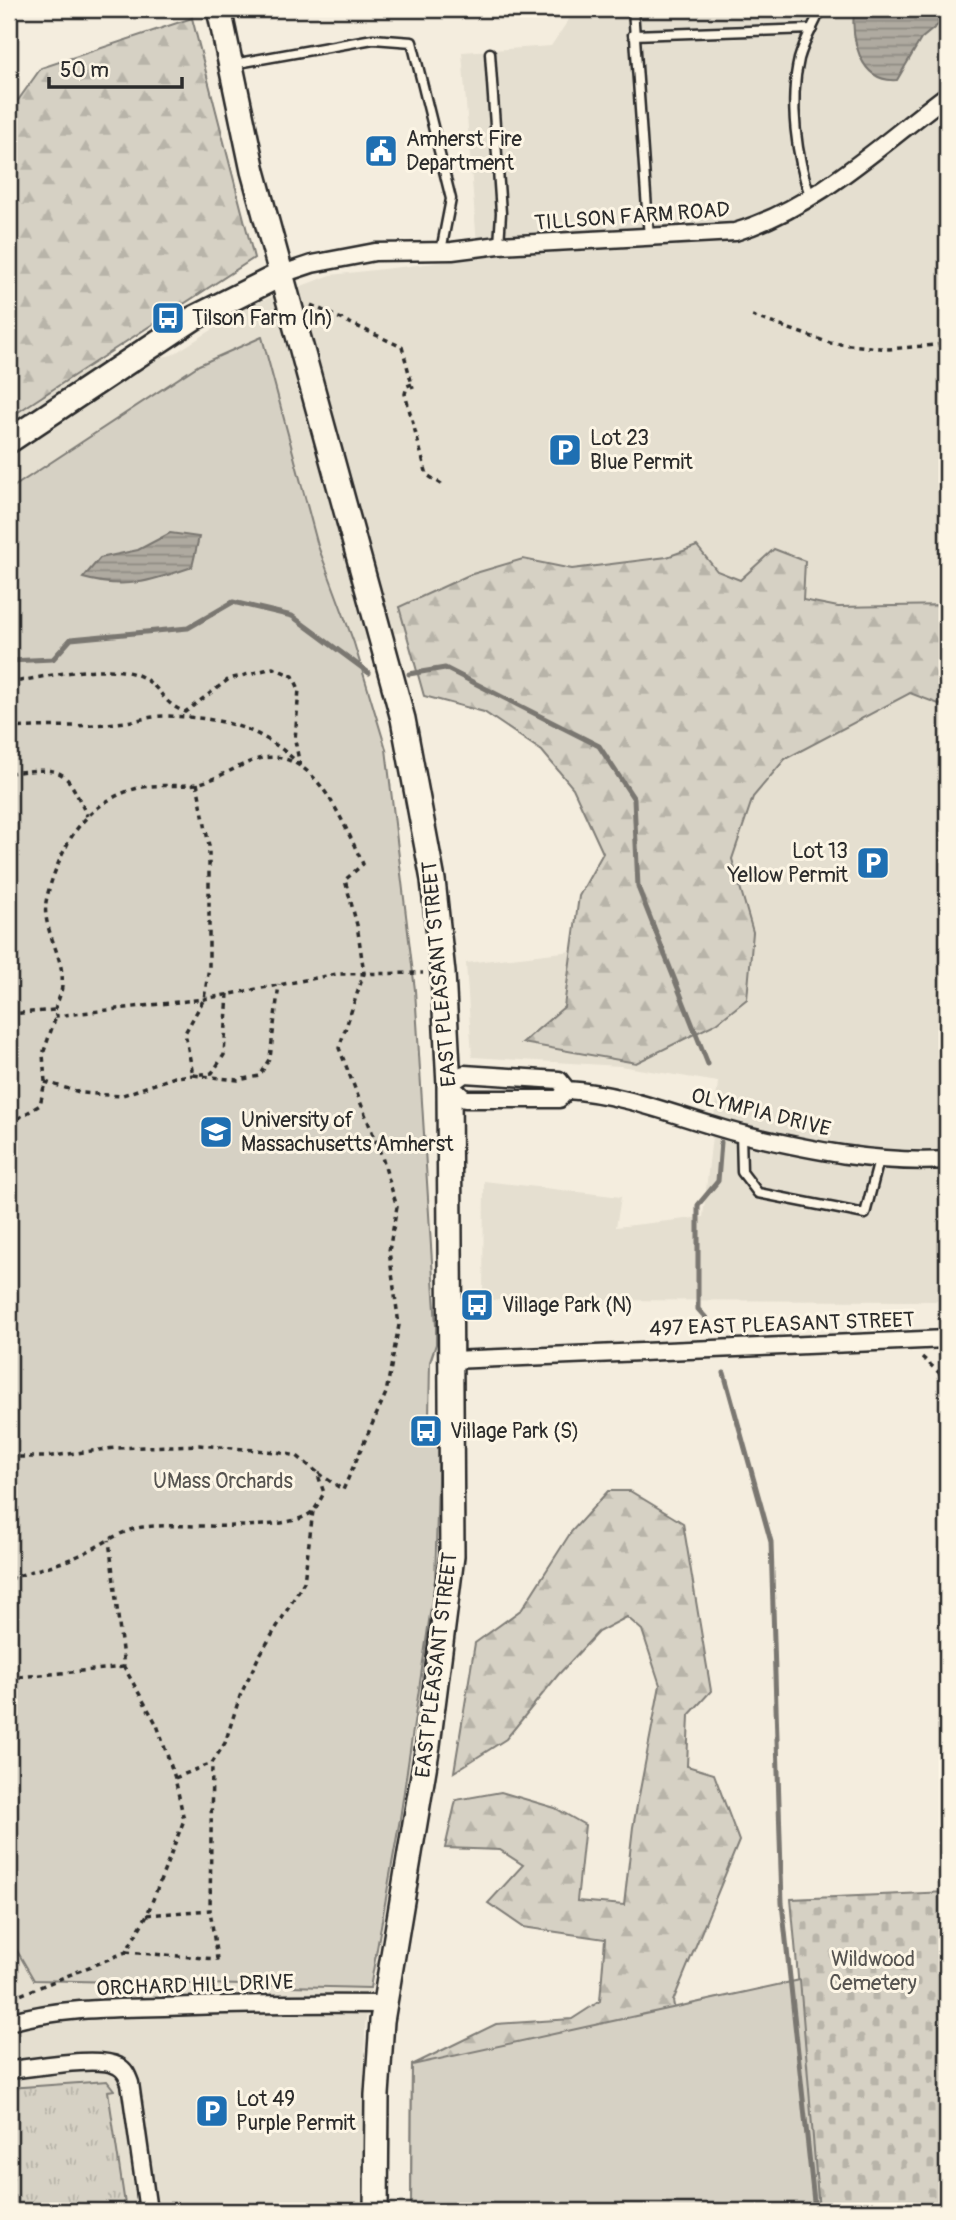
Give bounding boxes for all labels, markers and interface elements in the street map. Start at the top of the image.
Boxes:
scale bar [49,46,182,90]
text: 50 m [60,57,109,84]
place label: Amherst Fire Department [406,126,522,177]
public building icon: Amherst Fire Department [362,132,400,170]
street label: TILLSON FARM ROAD [533,196,731,237]
bus stop icon: Tilson Farm (In) [149,299,187,337]
place label: Tilson Farm (In) [192,305,333,332]
place label: Lot 23 Blue Permit [590,425,693,476]
parking icon: Lot 23 Blue Permit [546,431,584,469]
place label: Lot 13 Yellow Permit [727,838,849,889]
parking icon: Lot 13 Yellow Permit [854,844,892,882]
street label: EAST PLEASANT STREET [416,859,463,1088]
street label: OLYMPIA DRIVE [688,1082,834,1143]
place label: University of Massachusetts Amherst [241,1107,454,1158]
school or university icon: University of Massachusetts Amherst [197,1113,235,1151]
bus stop icon: Village Park (N) [458,1286,496,1324]
place label: Village Park (N) [502,1292,633,1319]
street label: 497 EAST PLEASANT STREET [649,1306,915,1343]
bus stop icon: Village Park (S) [407,1412,445,1450]
place label: Village Park (S) [450,1418,579,1445]
park label: UMass Orchards [153,1468,294,1495]
street label: EAST PLEASANT STREET [409,1551,464,1779]
park label: Wildwood Cemetery [829,1946,917,1997]
street label: ORCHARD HILL DRIVE [96,1969,294,2002]
place label: Lot 49 Purple Permit [236,2086,356,2137]
parking icon: Lot 49 Purple Permit [193,2092,231,2130]

